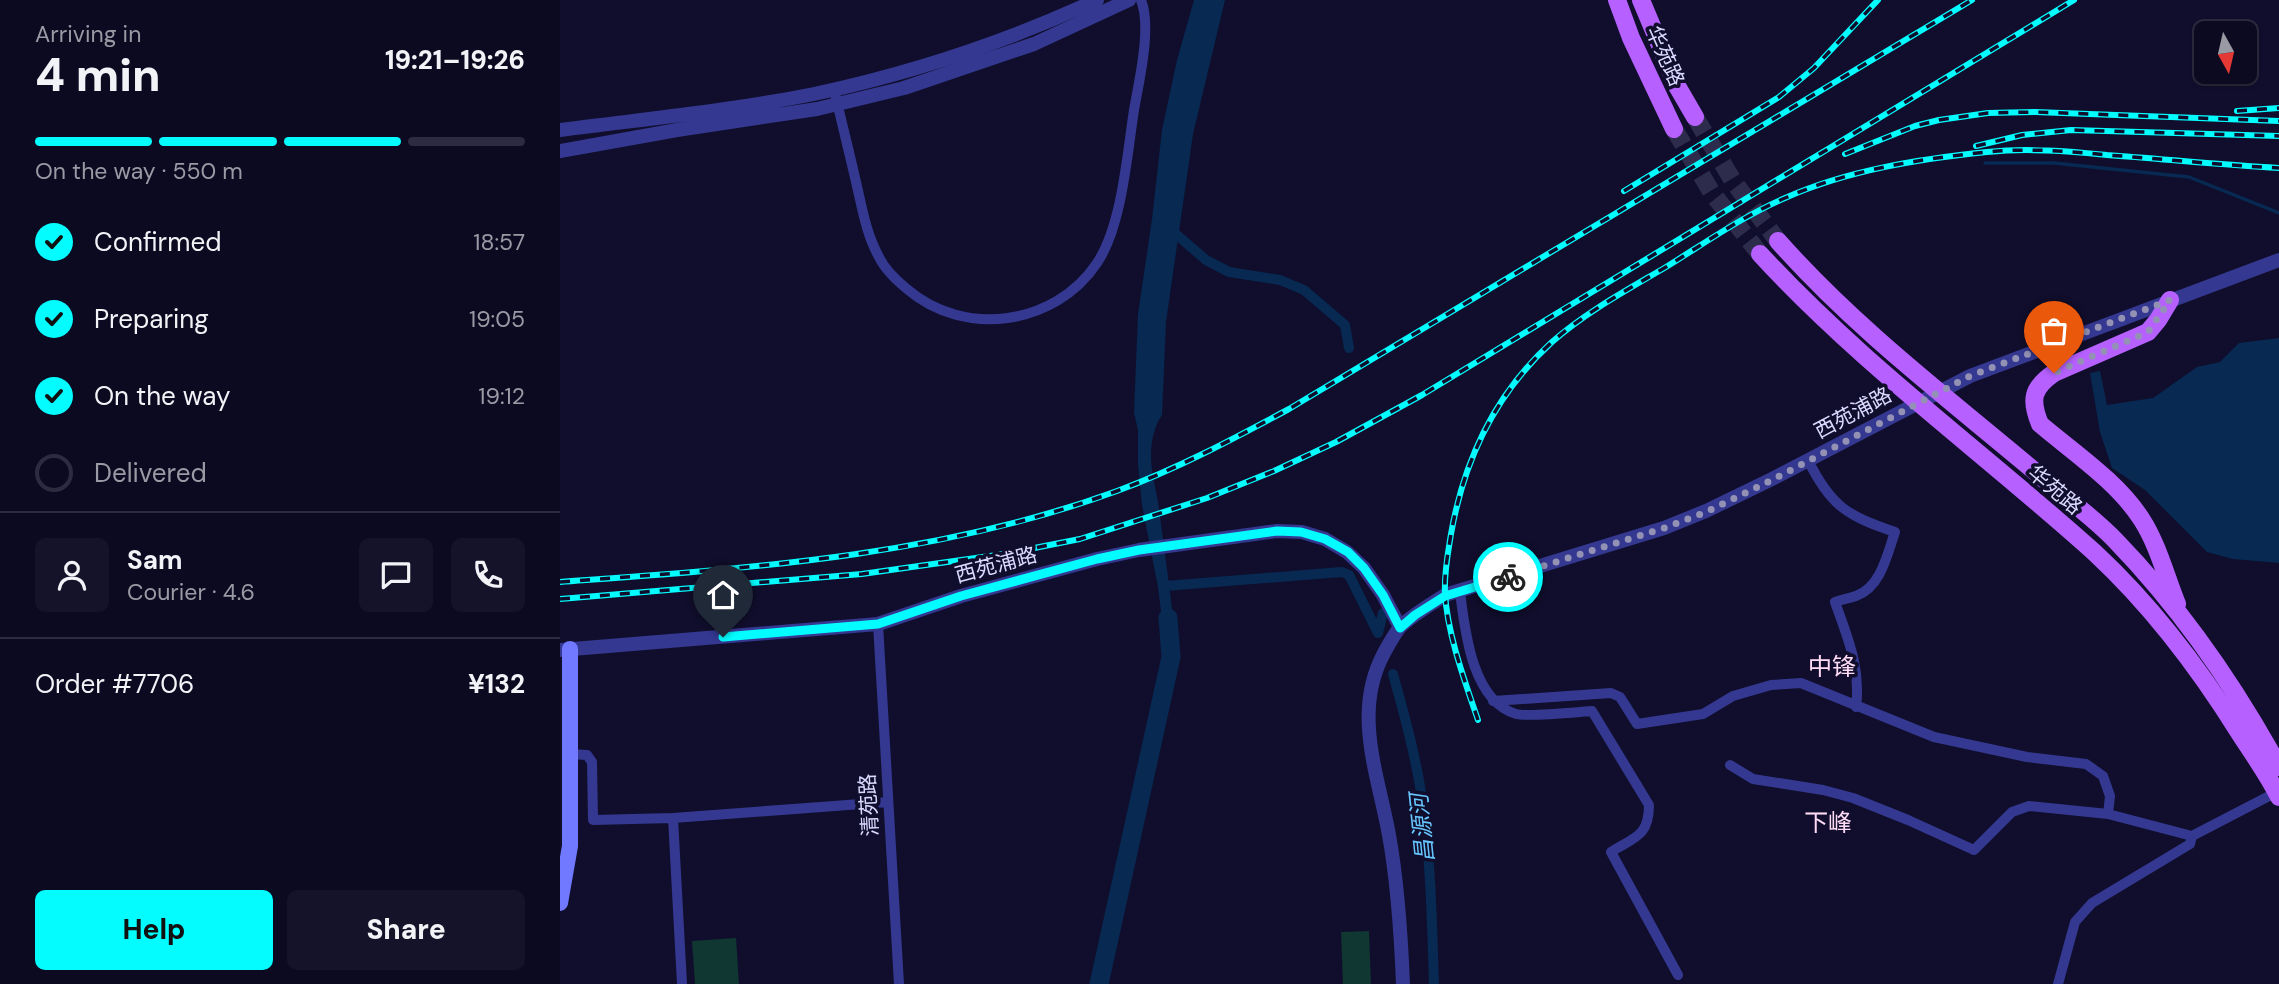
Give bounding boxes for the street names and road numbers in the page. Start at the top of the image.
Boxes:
street label: 华苑路 [1639,22,1691,90]
street label: 西苑浦路 [1809,381,1897,445]
street label: 华苑路 [2022,459,2088,521]
street label: 西苑浦路 [952,541,1040,589]
street label: 清苑路 [853,773,885,837]

